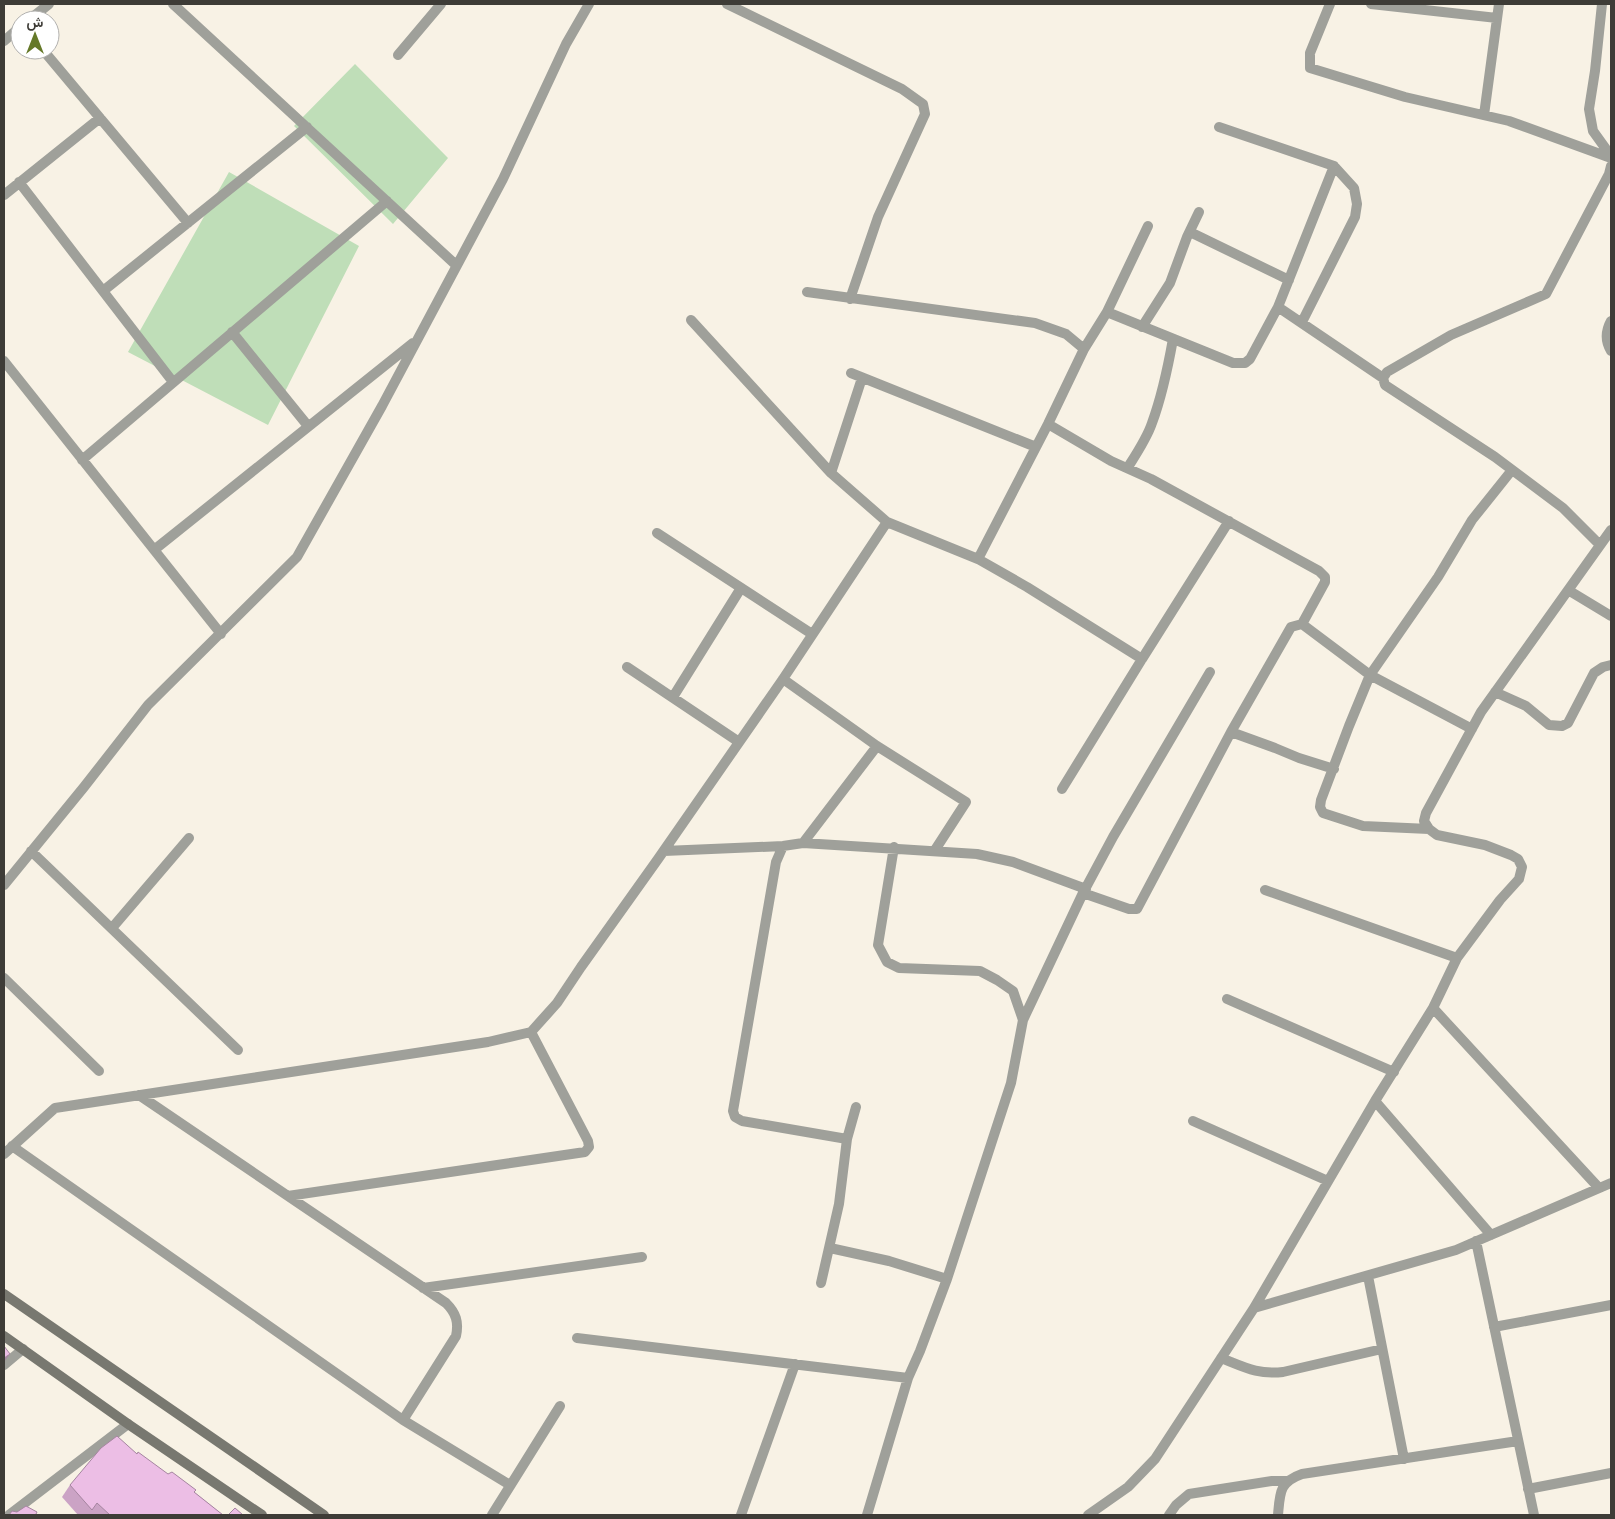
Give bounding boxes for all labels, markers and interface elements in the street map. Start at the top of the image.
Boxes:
north arrow [10,10,60,60]
text: ش [27,13,44,31]

